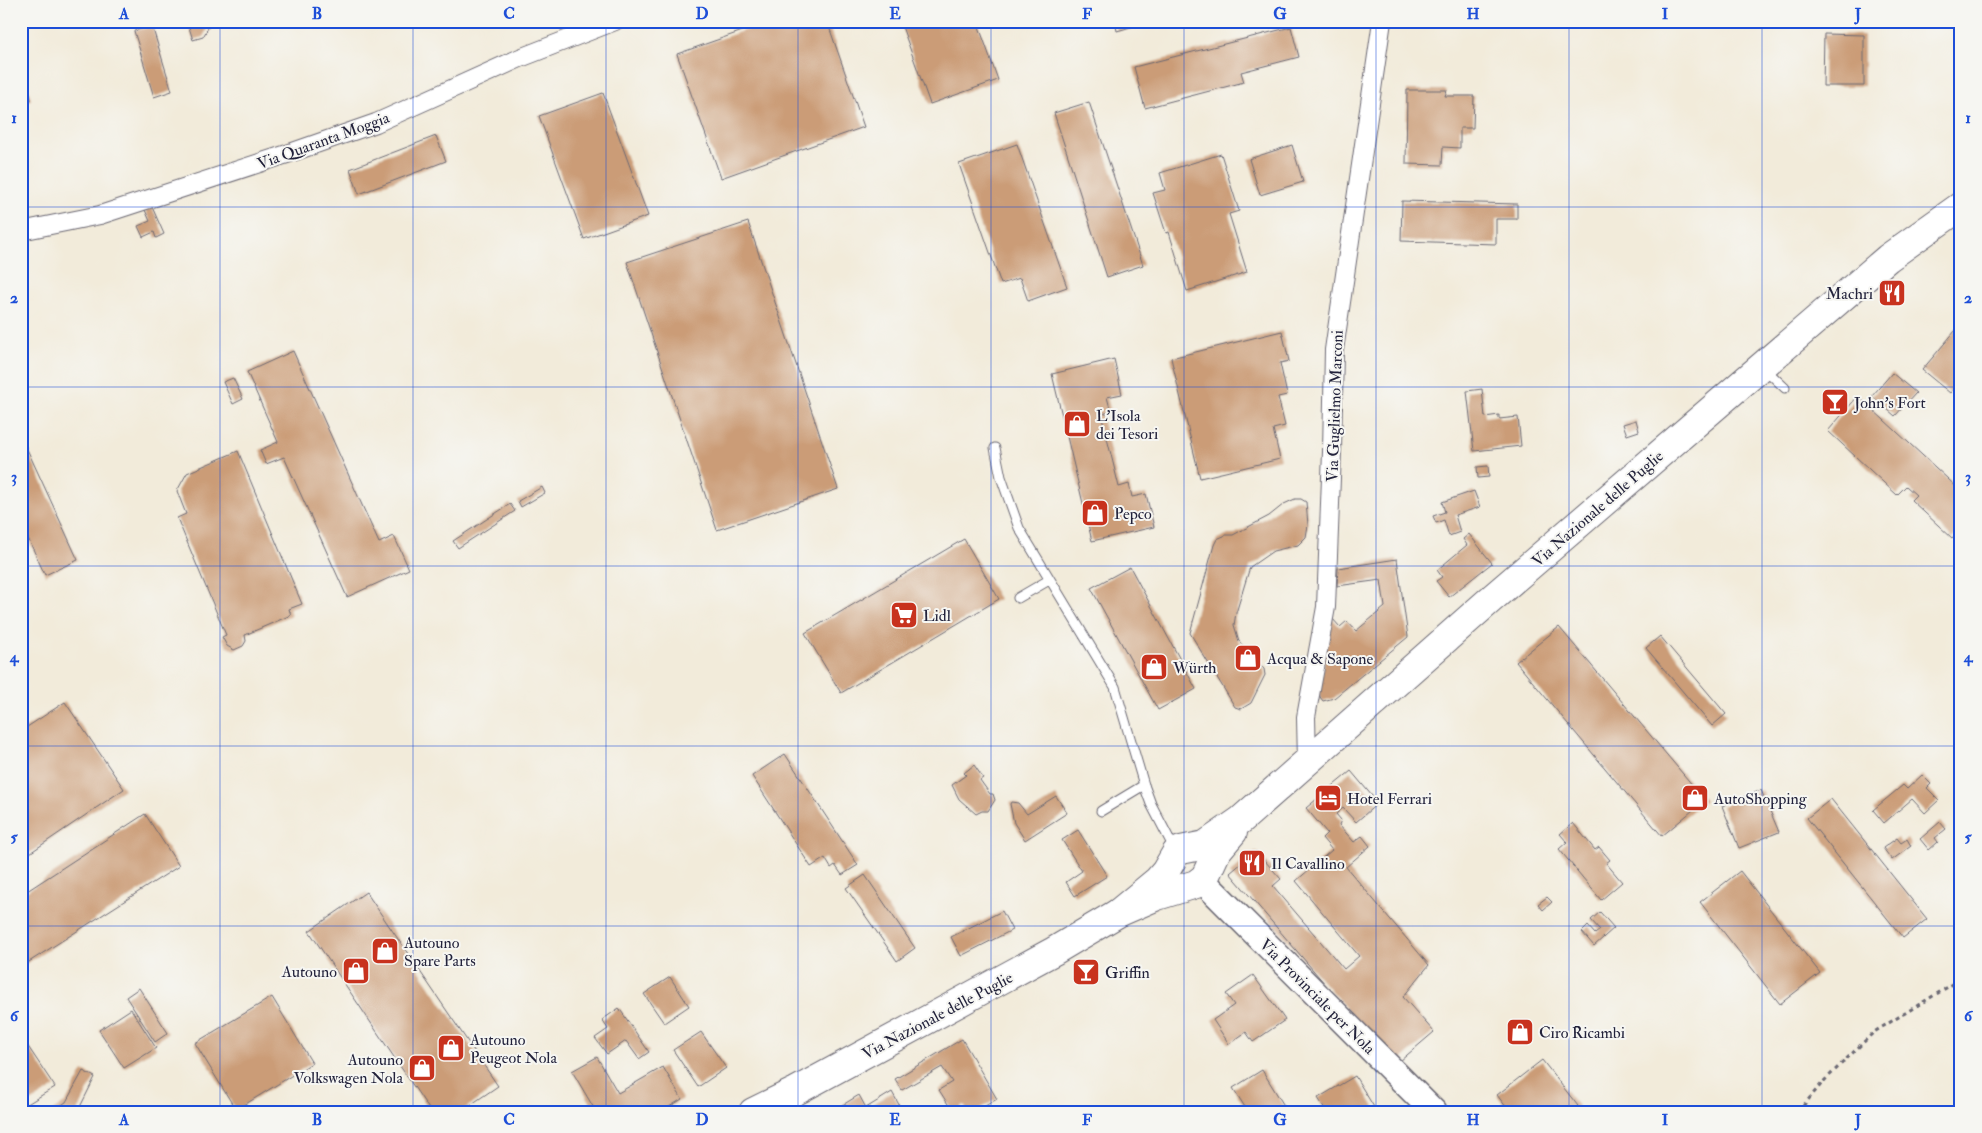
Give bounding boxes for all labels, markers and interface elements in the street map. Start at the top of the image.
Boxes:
text: A [118,4,130,24]
text: B [312,4,322,24]
text: C [503,4,515,24]
text: D [695,4,709,24]
text: E [889,4,901,24]
text: F [1082,4,1092,24]
text: G [1273,4,1287,24]
text: H [1466,4,1480,24]
text: I [1662,4,1669,24]
text: J [1854,4,1862,25]
text: 1 [11,108,17,128]
street label: Via Quaranta Moggia [255,108,393,174]
text: 1 [1965,108,1971,128]
restaurant icon: Machri [1877,278,1907,308]
place label: Machri [1826,284,1873,304]
text: 2 [10,288,18,308]
text: 2 [1964,288,1972,308]
street label: Via Guglielmo Marconi [1322,330,1348,482]
bar icon: John's Fort [1820,387,1850,417]
place label: John's Fort [1853,393,1926,414]
place label: L'Isola dei Tesori [1096,406,1158,444]
shop icon: L'Isola dei Tesori [1062,409,1092,439]
street label: Via Nazionale delle Puglie [1528,446,1668,571]
text: 3 [11,467,17,487]
text: 3 [1965,467,1971,487]
shop icon: Pepco [1080,498,1110,528]
place label: Pepco [1114,504,1152,525]
supermarket icon: Lidl [889,600,919,630]
place label: Lidl [923,606,951,626]
shop icon: Acqua & Sapone [1233,643,1263,673]
text: 4 [9,647,20,667]
text: 4 [1963,647,1974,667]
place label: Acqua & Sapone [1266,649,1373,670]
shop icon: Würth [1139,652,1169,682]
place label: Würth [1172,658,1217,678]
hotel icon: Hotel Ferrari [1313,783,1343,813]
shop icon: AutoShopping [1680,783,1710,813]
place label: Hotel Ferrari [1347,789,1432,809]
place label: AutoShopping [1713,789,1808,810]
text: 5 [10,827,18,847]
text: 5 [1964,827,1972,847]
restaurant icon: Il Cavallino [1237,848,1267,878]
place label: Il Cavallino [1271,854,1345,874]
place label: Autouno Spare Parts [403,933,476,972]
street label: Via Provinciale per Nola [1255,935,1380,1060]
shop icon: Autouno Spare Parts [370,936,400,966]
shop icon: Autouno [341,956,371,986]
bar icon: Griffin [1071,957,1101,987]
place label: Autouno [281,962,337,982]
place label: Griffin [1105,963,1150,983]
street label: Via Nazionale delle Puglie [859,968,1017,1064]
text: 6 [10,1006,20,1026]
text: 6 [1964,1006,1974,1026]
shop icon: Ciro Ricambi [1505,1017,1535,1047]
place label: Ciro Ricambi [1539,1023,1625,1043]
place label: Autouno Peugeot Nola [469,1030,557,1068]
shop icon: Autouno Peugeot Nola [436,1033,466,1063]
place label: Autouno Volkswagen Nola [293,1050,403,1088]
shop icon: Autouno Volkswagen Nola [407,1053,437,1083]
text: A [118,1110,130,1130]
text: B [312,1110,322,1130]
text: C [503,1110,515,1130]
text: D [695,1110,709,1130]
text: E [889,1110,901,1130]
text: F [1082,1110,1092,1130]
text: G [1273,1110,1287,1130]
text: H [1466,1110,1480,1130]
text: I [1662,1110,1669,1130]
text: J [1854,1110,1862,1131]

